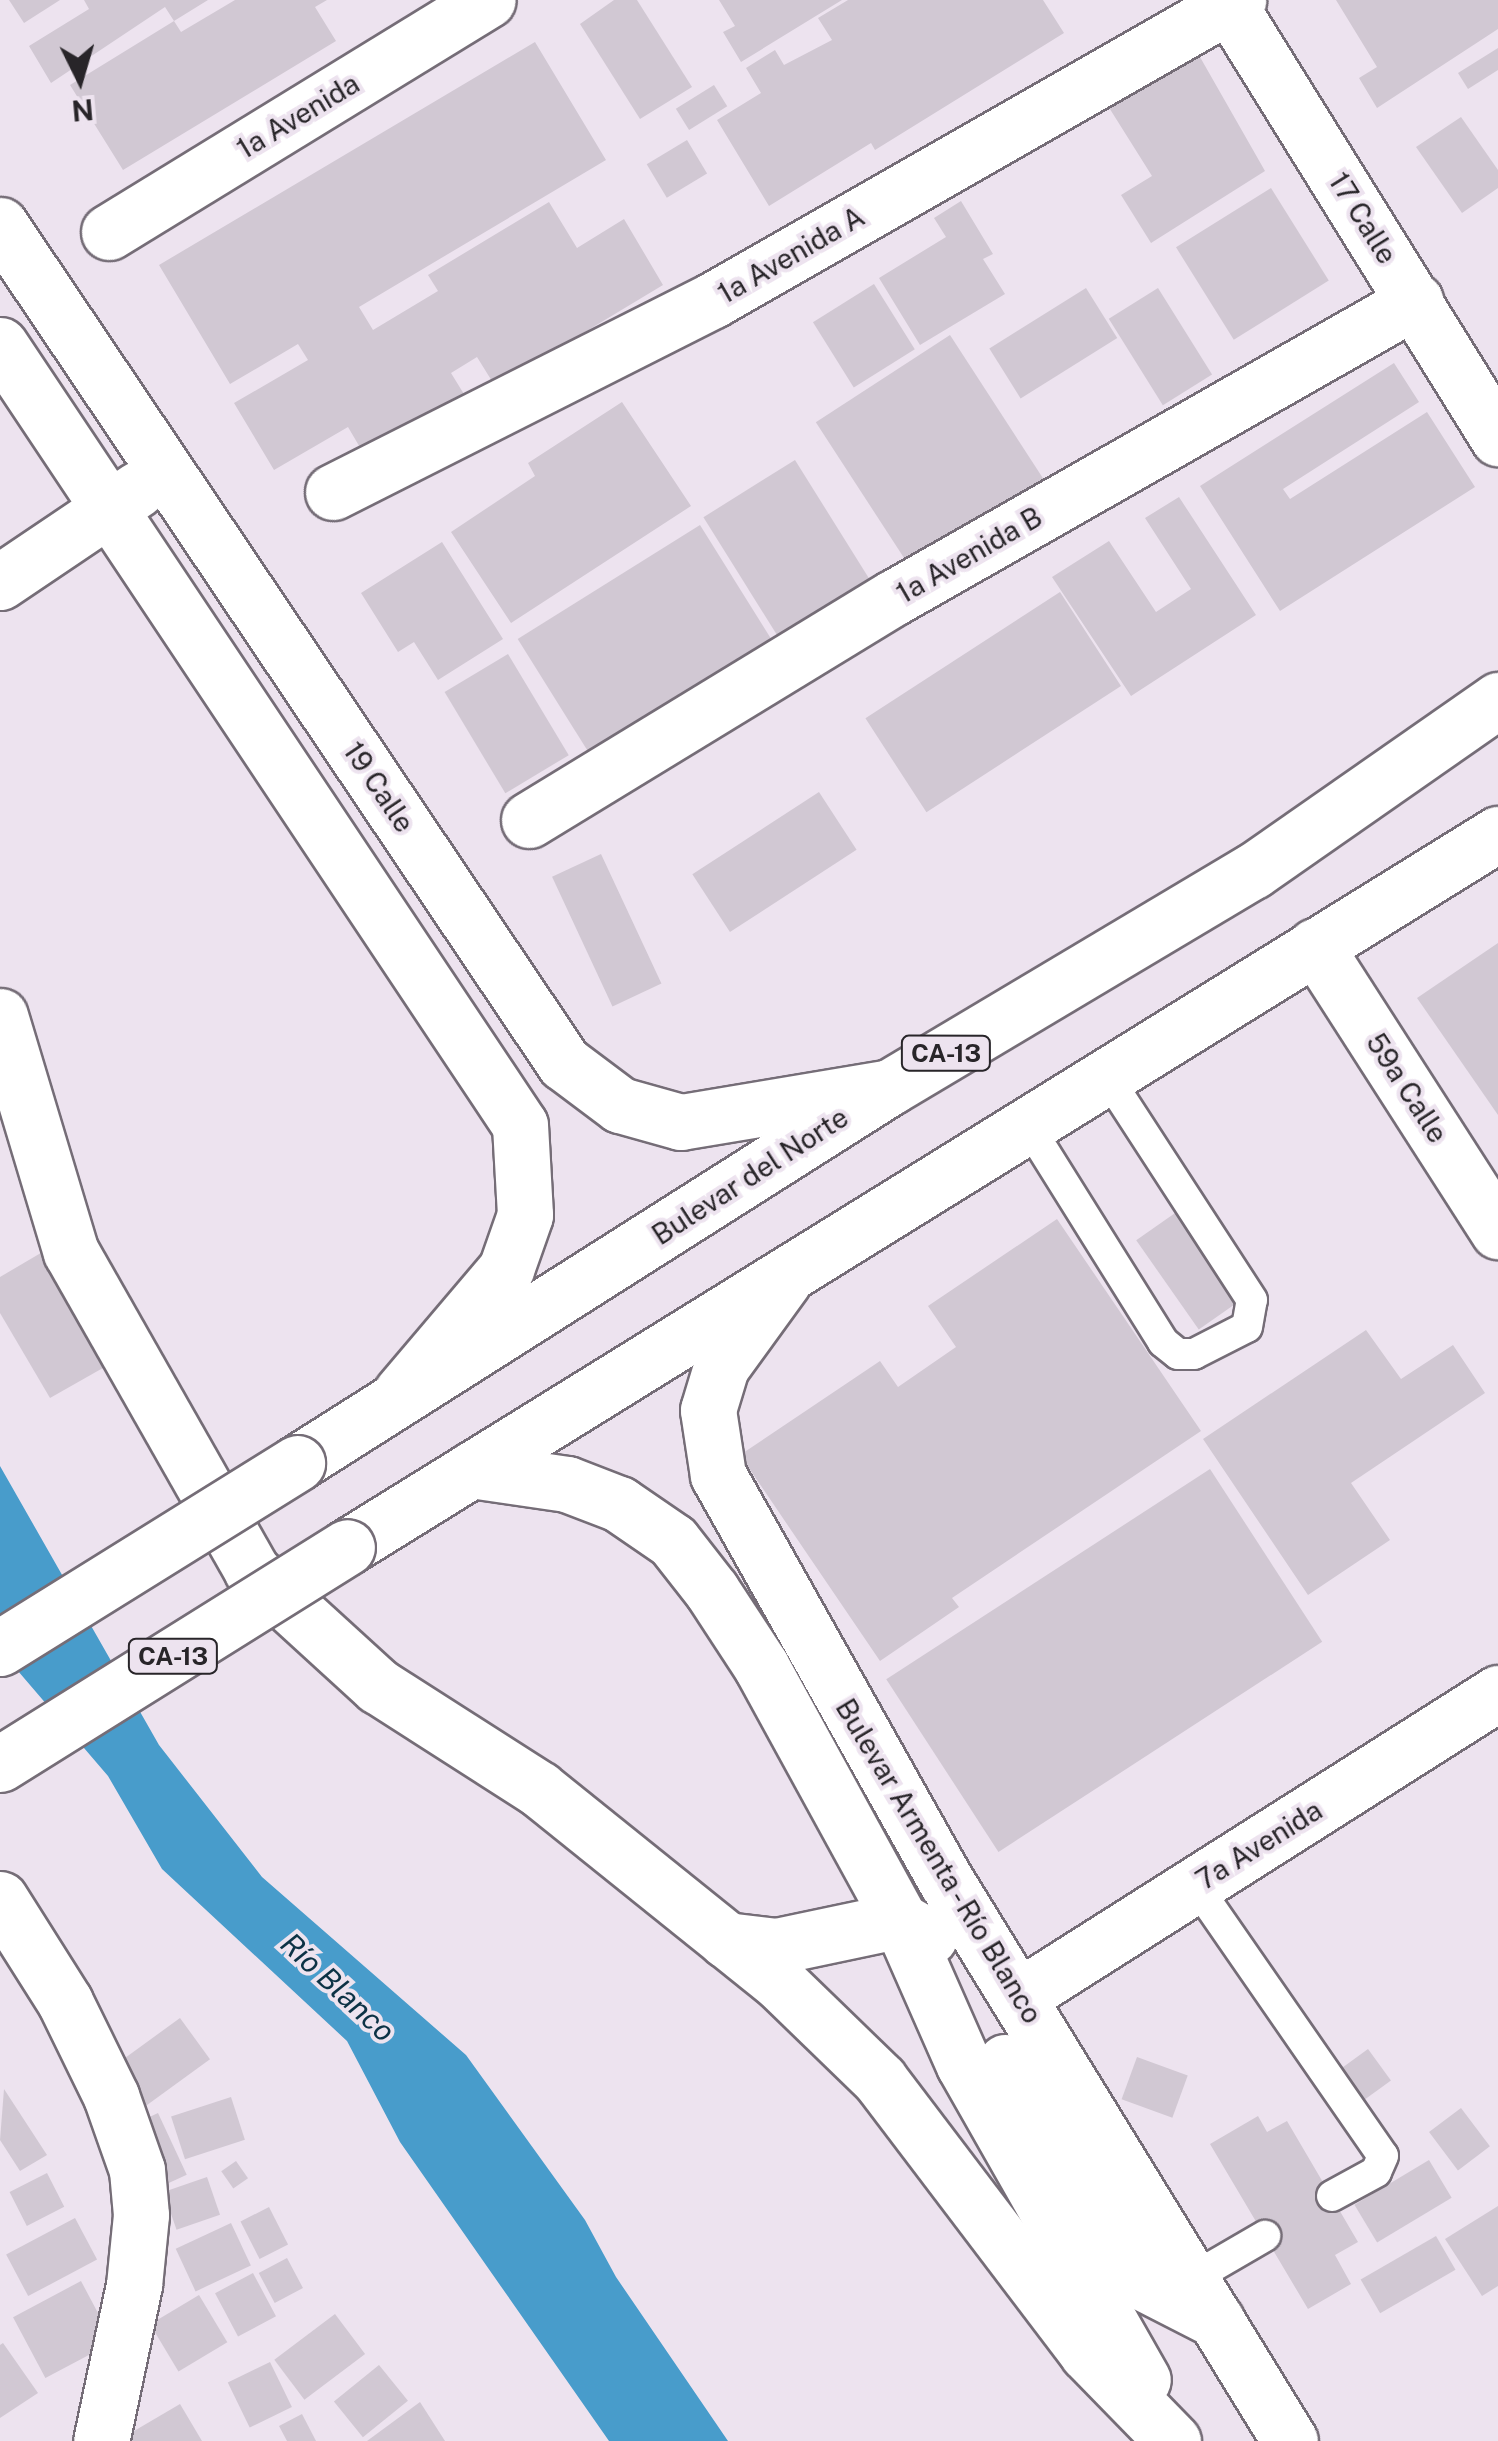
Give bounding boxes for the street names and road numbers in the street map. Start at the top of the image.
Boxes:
street label: 1a Avenida [231,66,365,166]
street label: 17 Calle [1322,166,1404,270]
street label: 1a Avenida A [712,200,870,310]
street label: 1a Avenida B [890,500,1048,610]
street label: 19 Calle [337,735,421,839]
street label: 59a Calle [1359,1027,1455,1149]
road number: CA-13 [898,1033,994,1073]
street label: Bulevar del Norte [646,1100,854,1252]
road number: CA-13 [126,1636,220,1676]
street label: Bulevar Armenta - Río Blanco [827,1689,1051,2033]
street label: 7a Avenida [1190,1793,1328,1897]

